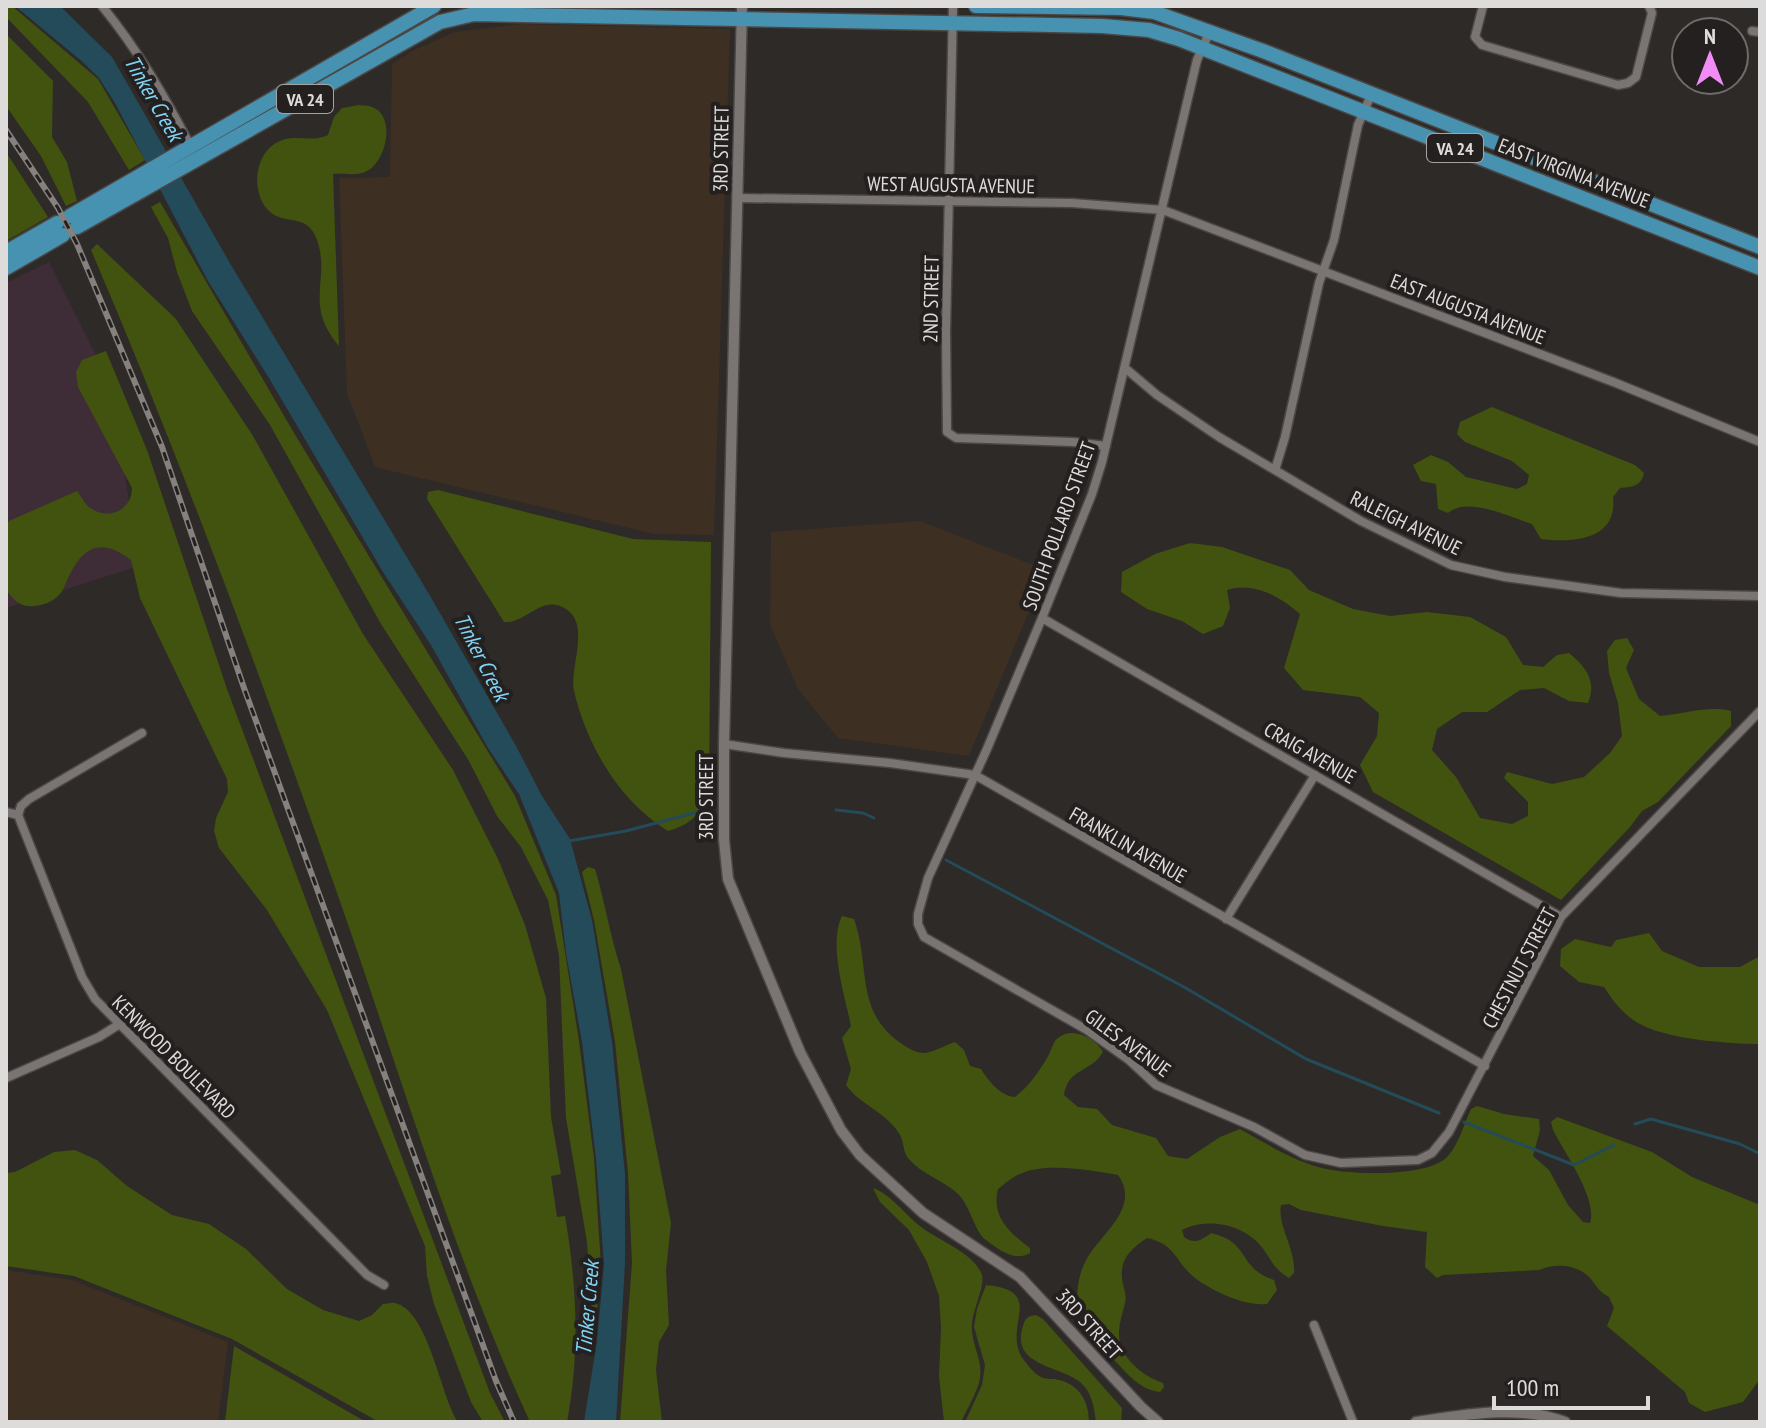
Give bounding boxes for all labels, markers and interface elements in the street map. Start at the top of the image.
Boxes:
north arrow [1670,16,1750,96]
text: N [1704,22,1716,50]
water label: Tinker Creek [118,50,191,148]
road number: VA 24 [277,85,333,113]
street label: 3RD STREET [707,105,735,192]
street label: EAST VIRGINIA AVENUE [1495,132,1653,214]
road number: VA 24 [1427,134,1483,162]
street label: WEST AUGUSTA AVENUE [867,171,1035,199]
street label: 2ND STREET [917,255,945,343]
street label: EAST AUGUSTA AVENUE [1387,267,1549,351]
street label: SOUTH POLLARD STREET [1016,438,1102,614]
street label: RALEIGH AVENUE [1346,485,1466,561]
water label: Tinker Creek [448,608,517,708]
street label: CRAIG AVENUE [1259,716,1361,790]
street label: 3RD STREET [693,754,719,840]
street label: FRANKLIN AVENUE [1065,801,1191,889]
street label: CHESTNUT STREET [1476,903,1562,1033]
street label: KENWOOD BOULEVARD [107,990,241,1124]
street label: GILES AVENUE [1080,1003,1176,1083]
water label: Tinker Creek [569,1257,605,1356]
street label: 3RD STREET [1050,1283,1128,1365]
scale bar [1494,1360,1648,1410]
text: 100 m [1506,1372,1559,1403]

